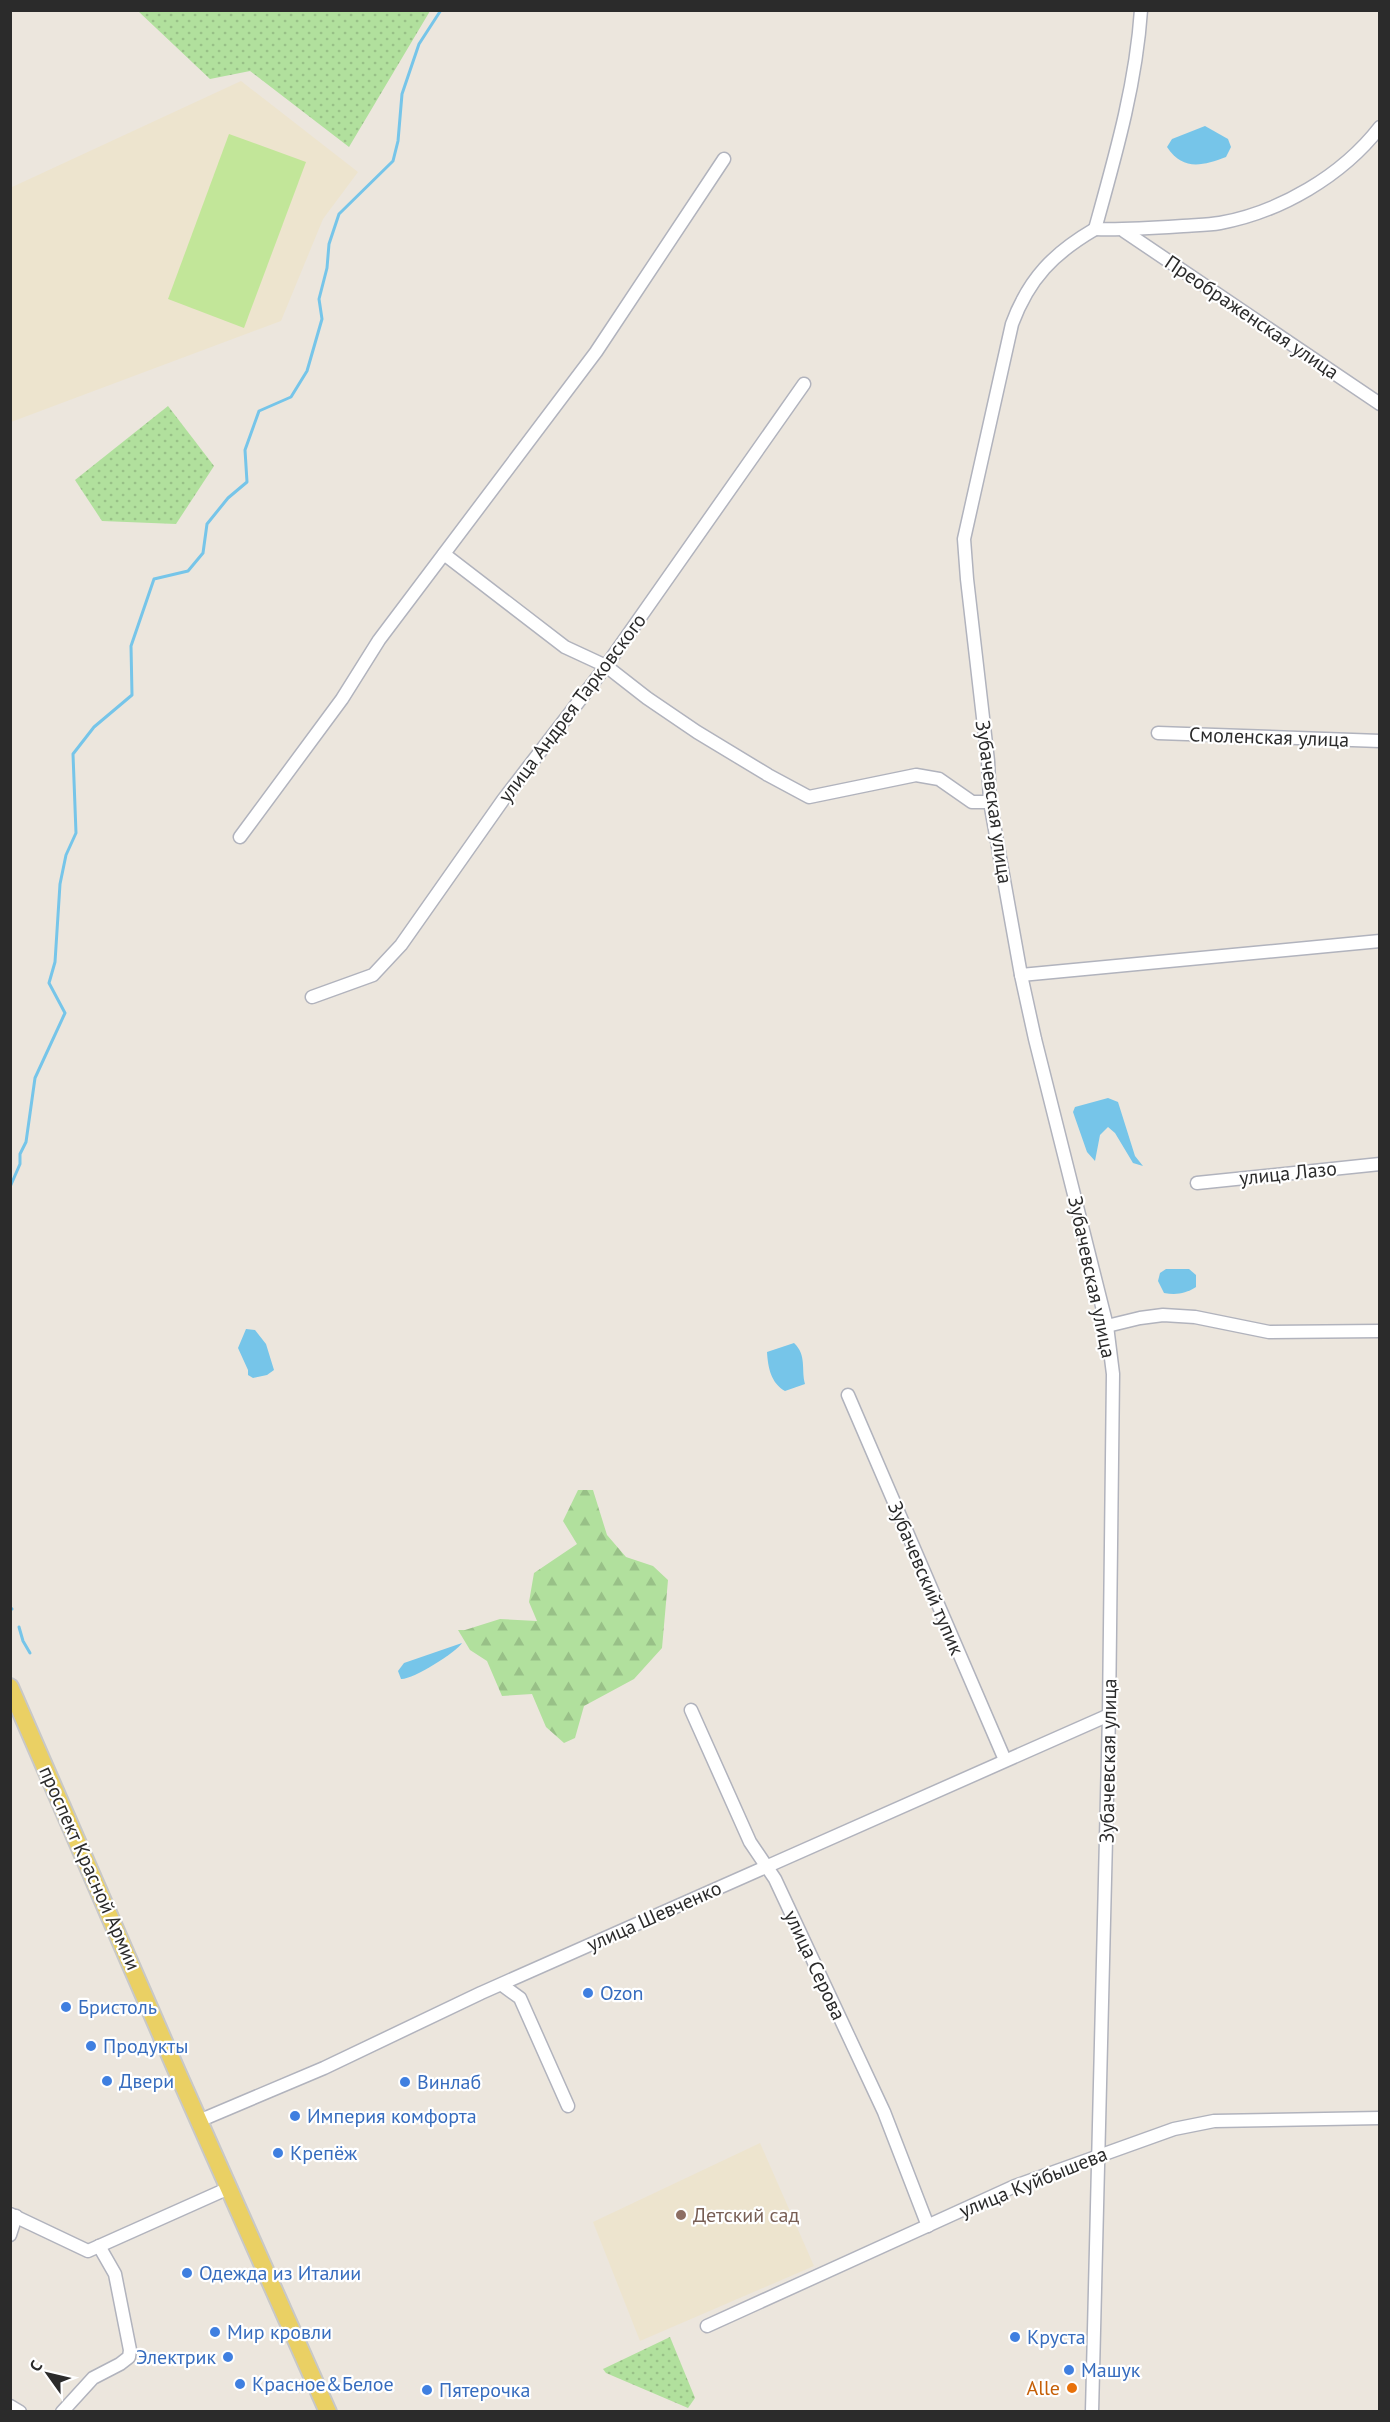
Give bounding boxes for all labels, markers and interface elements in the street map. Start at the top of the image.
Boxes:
street label: Преображенская улица [1160,249,1344,385]
street label: улица Андрея Тарковского [492,608,652,808]
street label: Зубачевская улица [970,719,1018,885]
street label: Смоленская улица [1189,721,1349,753]
street label: улица Лазо [1238,1155,1338,1191]
street label: Зубачевская улица [1062,1194,1122,1360]
street label: Зубачевский тупик [882,1497,970,1659]
street label: Зубачевская улица [1094,1678,1122,1844]
street label: проспект Красной Армии [33,1762,147,1974]
street label: улица Шевченко [583,1875,725,1957]
street label: улица Серова [778,1906,852,2024]
place label: Ozon [600,1980,644,2006]
marker: Ozon [581,1986,595,2000]
place label: Бристоль [78,1994,157,2020]
marker: Бристоль [59,2000,73,2014]
place label: Продукты [103,2033,188,2059]
marker: Продукты [84,2039,98,2053]
place label: Двери [119,2068,174,2094]
place label: Винлаб [417,2069,481,2095]
marker: Двери [100,2074,114,2088]
marker: Винлаб [398,2075,412,2089]
place label: Империя комфорта [307,2103,477,2129]
marker: Империя комфорта [288,2109,302,2123]
place label: Крепёж [290,2140,358,2166]
street label: улица Куйбышева [955,2140,1111,2224]
marker: Крепёж [271,2146,285,2160]
place label: Детский сад [693,2202,799,2228]
marker: Детский сад [674,2208,688,2222]
place label: Одежда из Италии [199,2260,361,2286]
marker: Одежда из Италии [180,2266,194,2280]
place label: Мир кровли [227,2319,332,2345]
place label: Круста [1027,2324,1086,2350]
marker: Мир кровли [208,2325,222,2339]
marker: Круста [1008,2330,1022,2344]
north arrow [18,2344,78,2404]
place label: Электрик [136,2344,216,2370]
marker: Электрик [221,2350,235,2364]
text: С [25,2356,46,2375]
place label: Машук [1081,2357,1141,2383]
marker: Машук [1062,2363,1076,2377]
place label: Красное&Белое [252,2371,394,2397]
place label: Alle [1026,2375,1060,2401]
marker: Красное&Белое [233,2377,247,2391]
place label: Пятерочка [439,2377,530,2403]
marker: Alle [1065,2381,1079,2395]
marker: Пятерочка [420,2383,434,2397]

